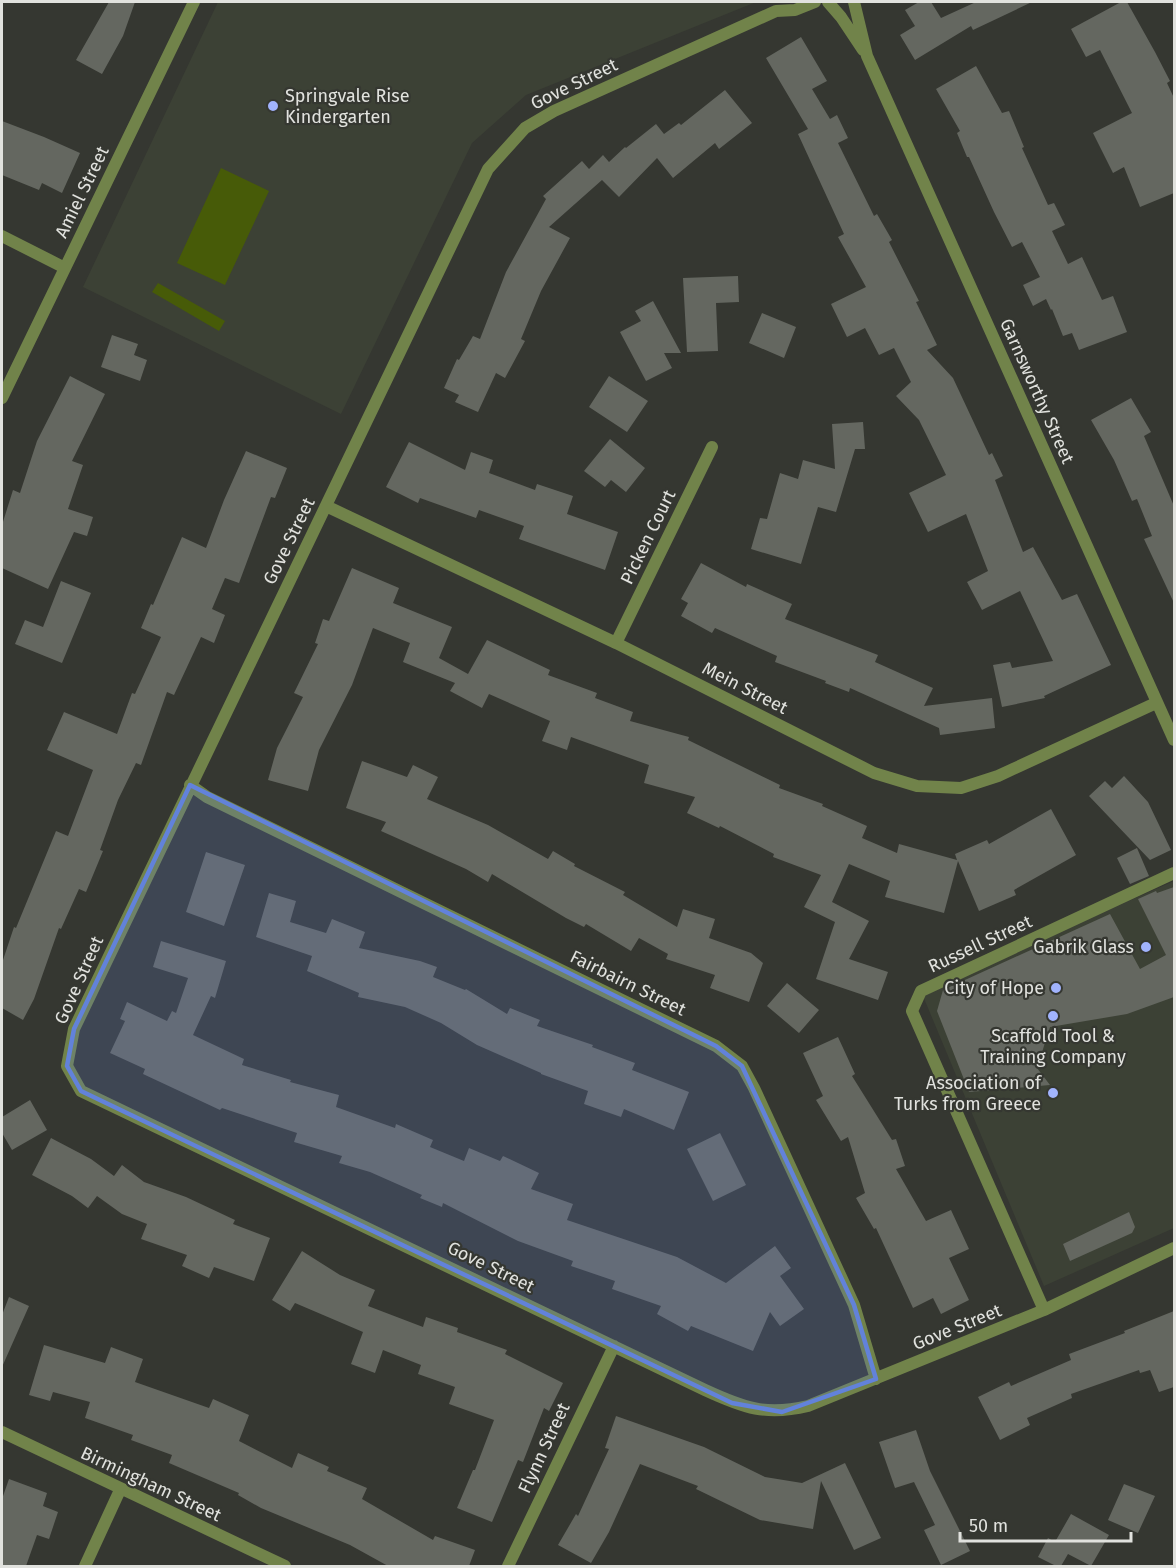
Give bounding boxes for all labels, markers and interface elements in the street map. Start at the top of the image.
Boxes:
street label: Gove Street [527,53,622,114]
place label: Springvale Rise Kindergarten [285,85,410,128]
marker: Springvale Rise Kindergarten [266,99,280,113]
street label: Amiel Street [50,142,114,242]
street label: Garnsworthy Street [995,315,1079,467]
street label: Picken Court [616,486,681,588]
street label: Gove Street [259,493,320,588]
street label: Mein Street [699,657,792,719]
street label: Russell Street [925,910,1036,978]
street label: Gove Street [50,932,108,1027]
place label: Gabrik Glass [1033,936,1134,958]
marker: Gabrik Glass [1139,940,1153,954]
street label: Fairbairn Street [567,945,690,1021]
place label: City of Hope [944,977,1044,999]
marker: City of Hope [1049,981,1063,995]
marker: Scaffold Tool & Training Company [1046,1009,1060,1023]
place label: Scaffold Tool & Training Company [980,1025,1126,1068]
place label: Association of Turks from Greece [894,1072,1043,1115]
marker: Association of Turks from Greece [1046,1086,1060,1100]
street label: Gove Street [444,1237,539,1298]
street label: Gove Street [909,1299,1005,1355]
street label: Flynn Street [513,1399,575,1497]
street label: Birmingham Street [77,1442,225,1526]
scale bar [960,1505,1131,1543]
text: 50 m [969,1515,1008,1537]

